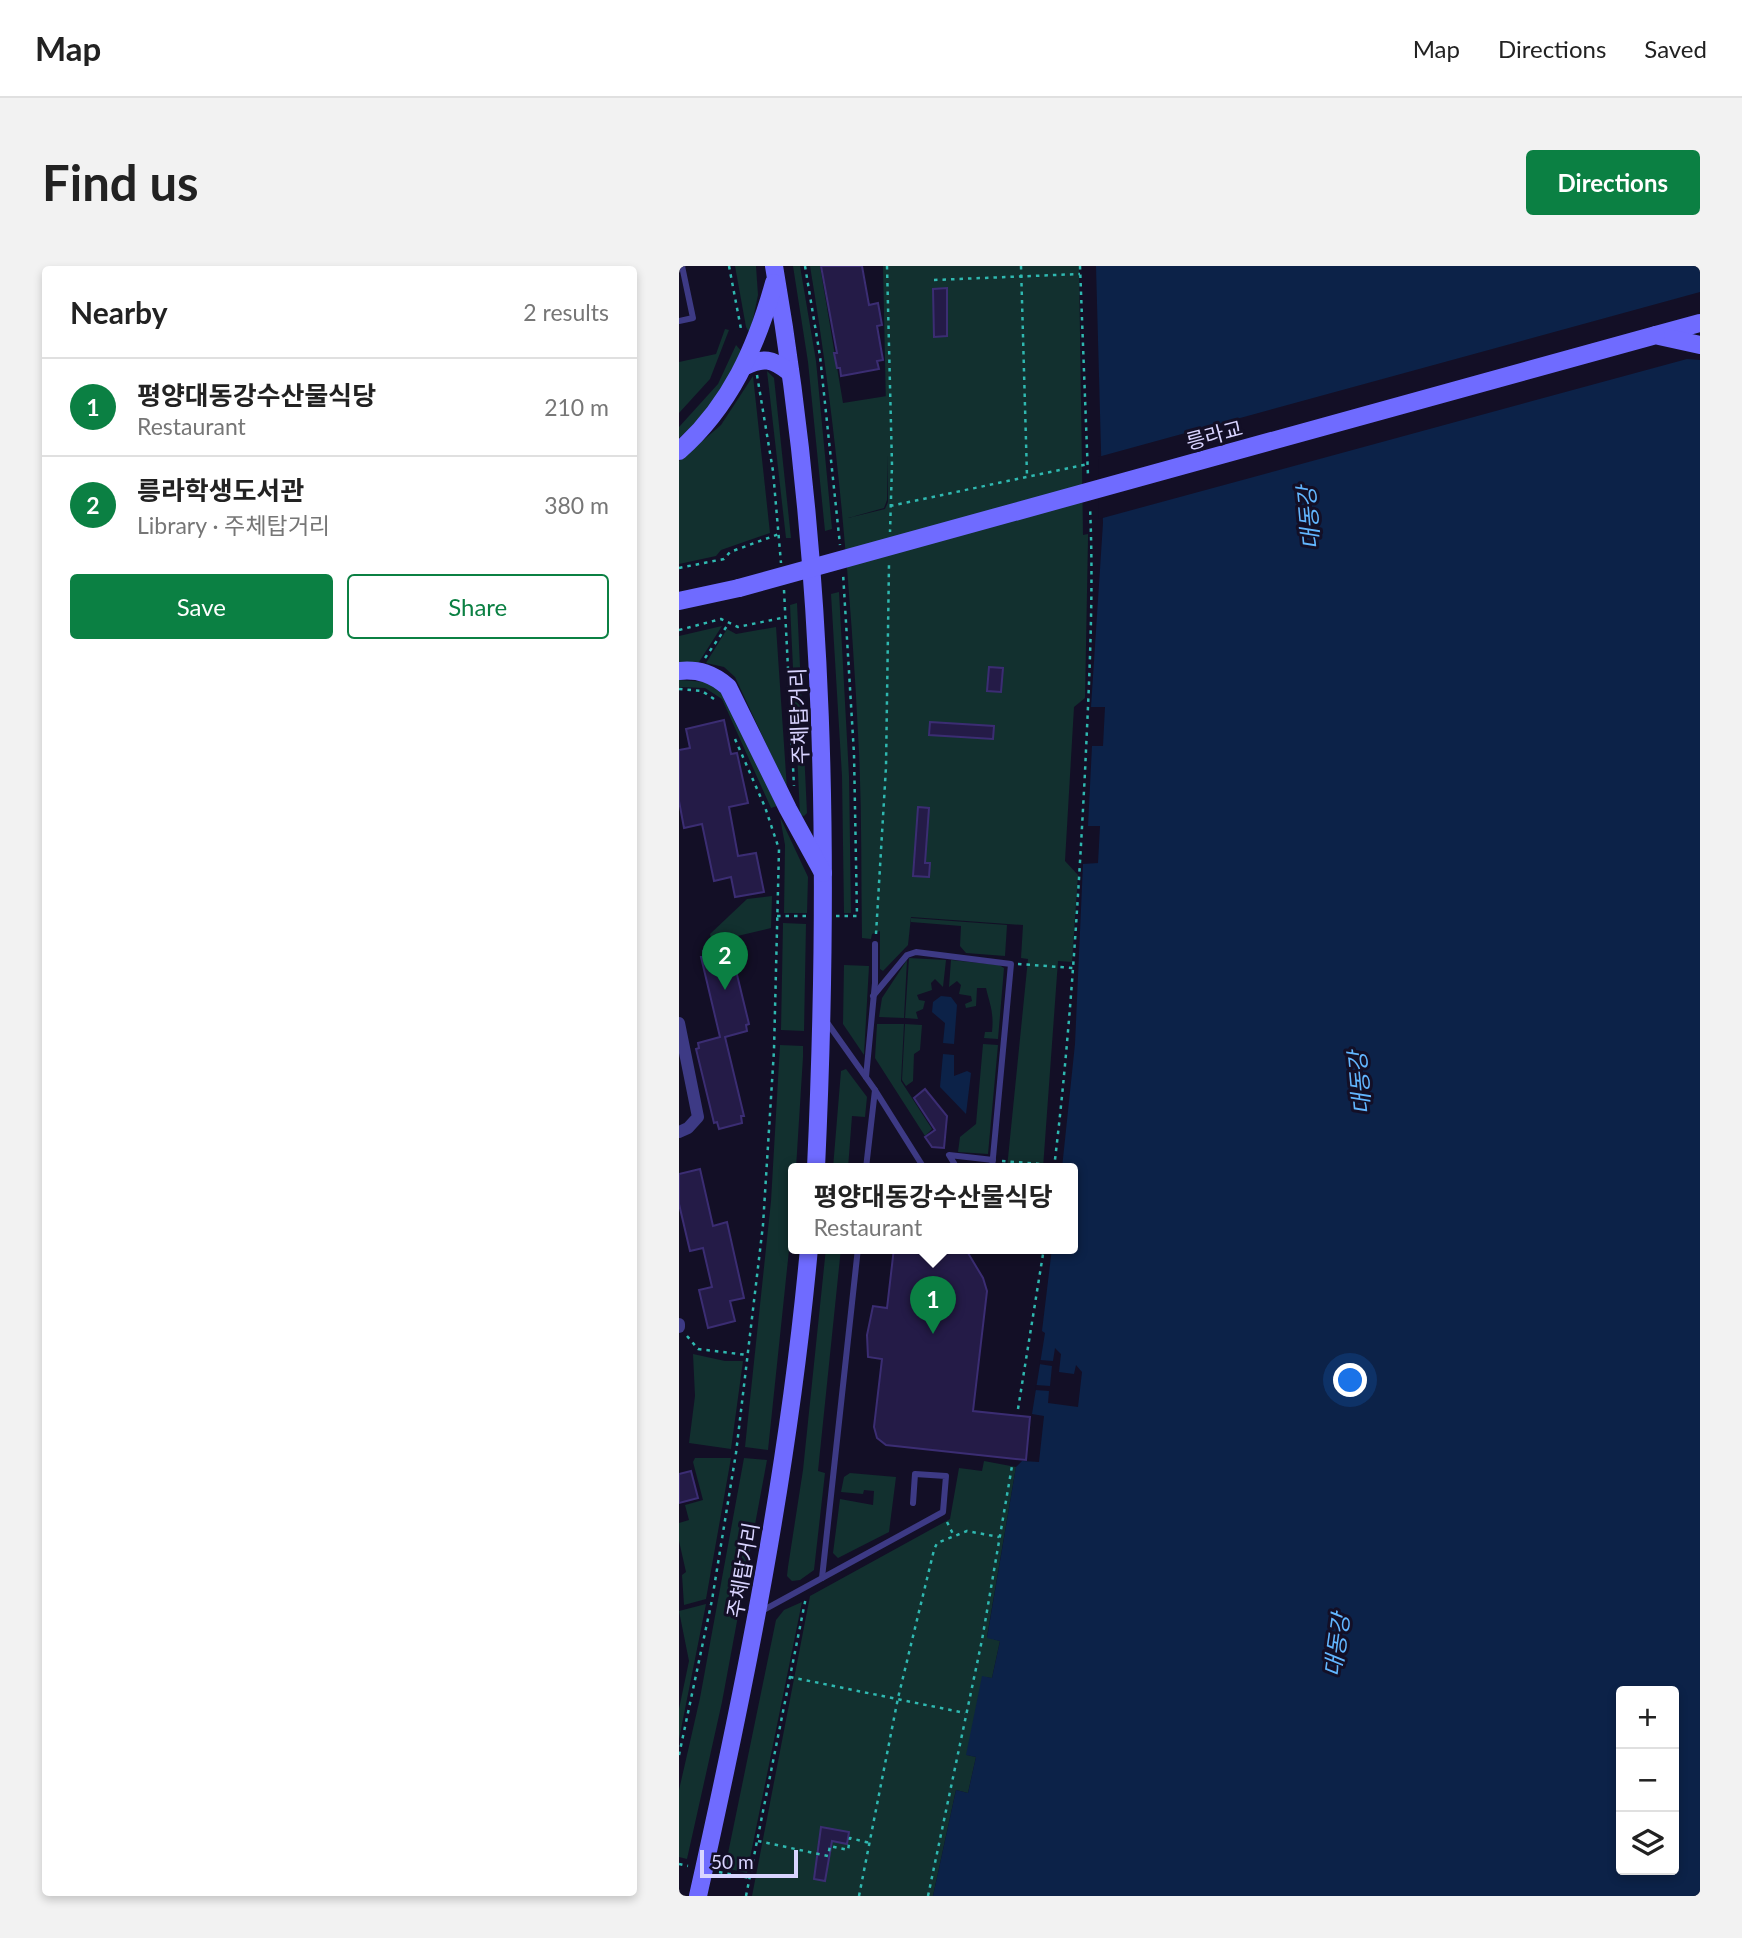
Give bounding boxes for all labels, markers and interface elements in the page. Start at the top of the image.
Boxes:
text: Map [35,28,101,68]
text: Map [1413,34,1460,63]
text: Directions [1498,34,1606,63]
text: Saved [1644,34,1707,63]
button: Directions [1526,150,1700,215]
text: Find us [42,153,199,211]
text: Nearby [70,294,168,330]
text: 2 results [523,298,609,326]
text: 평양대동강수산물식당 [137,379,376,411]
text: 1 [86,393,100,421]
text: 210 m [544,393,609,421]
text: Restaurant [137,412,246,440]
street label: 릉라교 [1183,414,1245,454]
text: 릉라학생도서관 [137,474,304,506]
water label: 대동강 [1291,482,1325,551]
text: 2 [86,491,100,519]
text: 380 m [544,491,609,519]
text: Library · 주체탑거리 [137,511,330,539]
button: Save [70,574,333,639]
button: Share [347,574,609,639]
street label: 주체탑거리 [784,667,812,765]
pin: 2 [702,932,748,990]
water label: 대동강 [1342,1047,1376,1116]
popup [788,1163,1078,1254]
text: 평양대동강수산물식당 [813,1180,1053,1212]
text: Restaurant [813,1213,922,1241]
pin: 1 [910,1276,956,1334]
your location [1333,1363,1367,1397]
street label: 주체탑거리 [721,1520,763,1620]
water label: 대동강 [1318,1609,1355,1678]
map controls [1616,1686,1679,1875]
button: + [1616,1686,1679,1749]
button: − [1616,1749,1679,1812]
button: layers [1616,1812,1679,1875]
scale bar [700,1847,798,1879]
text: 50 m [711,1850,754,1873]

